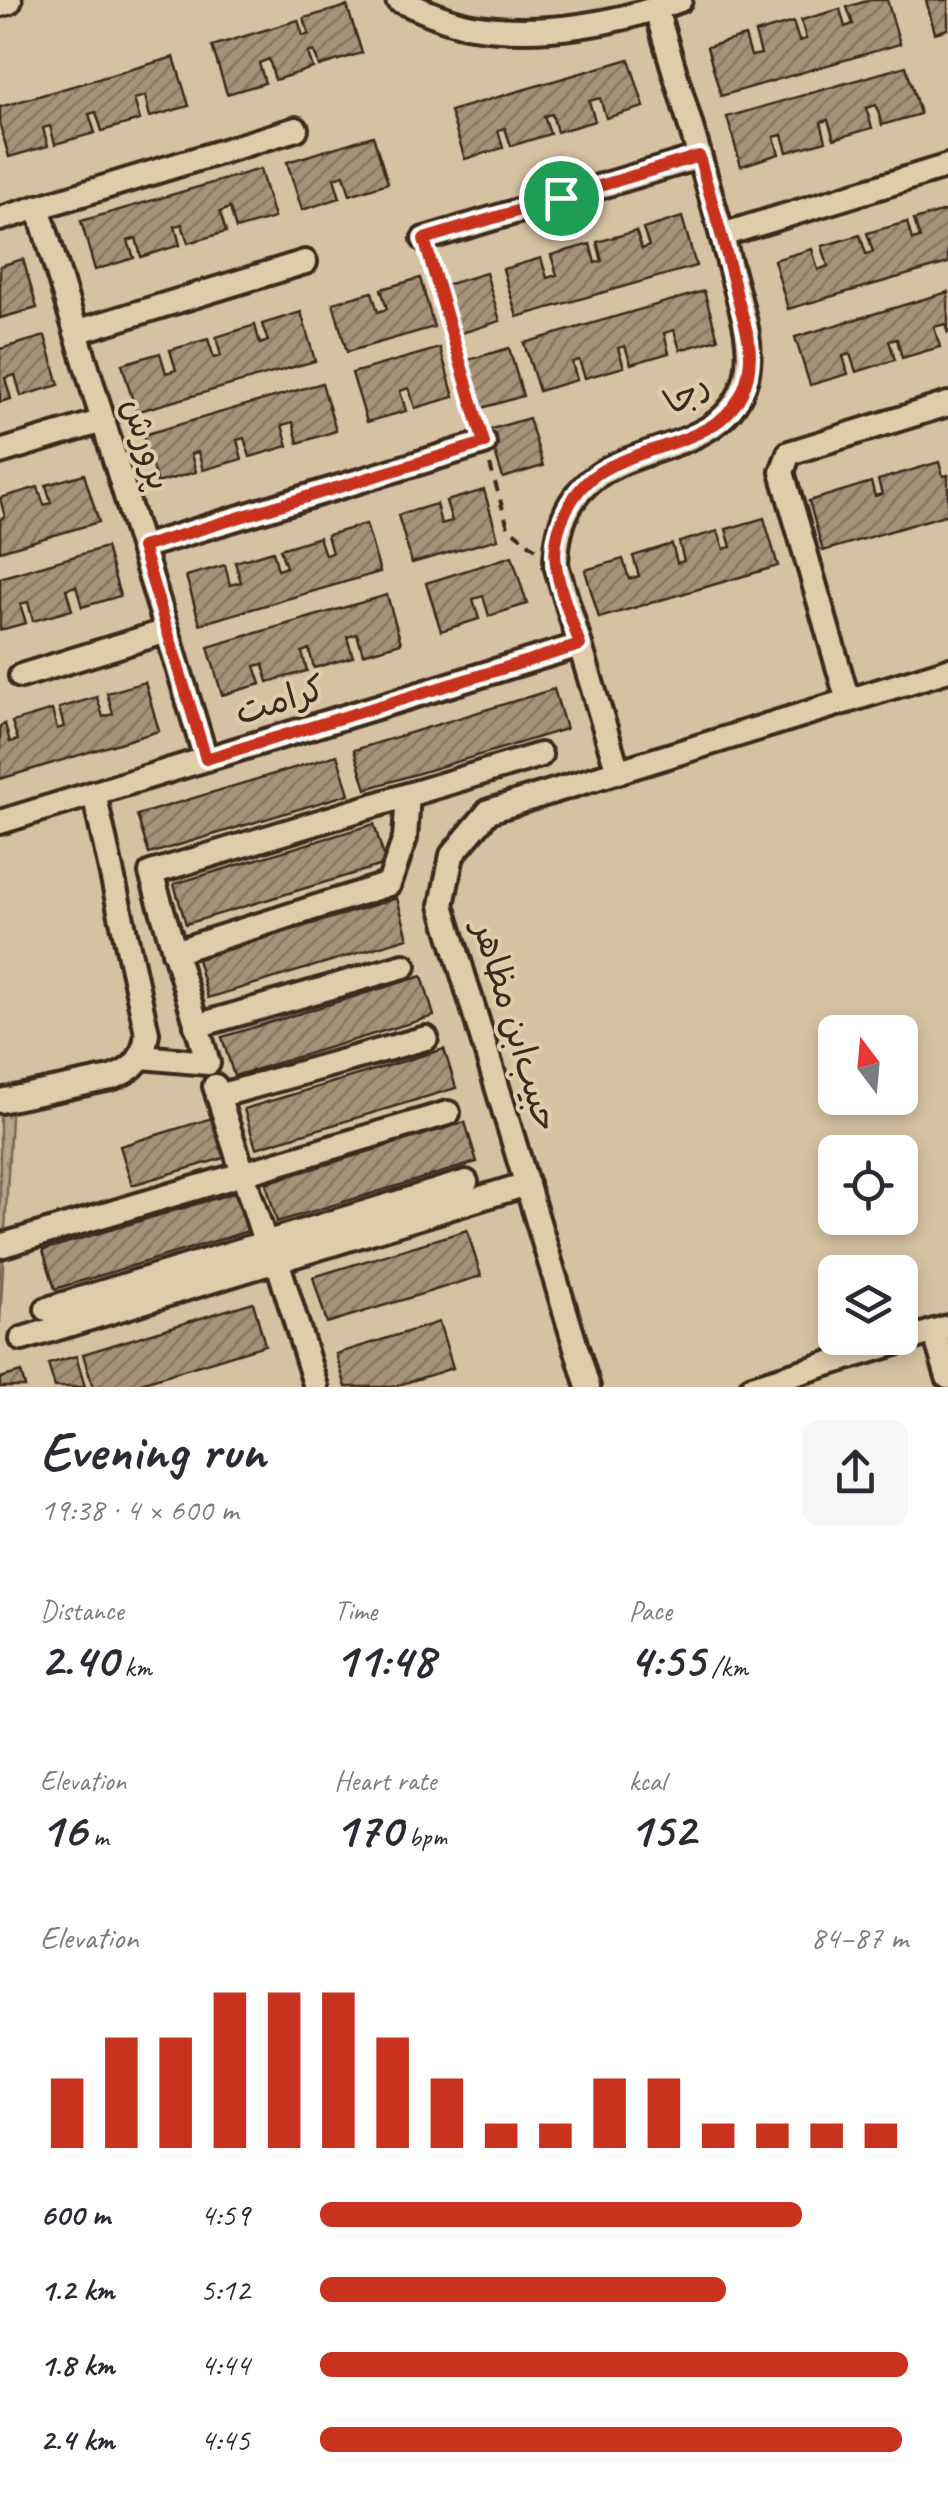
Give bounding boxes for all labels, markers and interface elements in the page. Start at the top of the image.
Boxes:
pin [519,156,604,241]
icon: arrive [534,171,589,226]
street label: رجا [655,362,717,424]
street label: پرورش [112,393,182,495]
street label: کرامت [230,665,330,735]
street label: حبیب‌ابن مظاهر [462,912,569,1137]
north arrow [818,1015,918,1115]
map controls [818,1015,918,1355]
button: locate [818,1135,918,1235]
button: layers [818,1255,918,1355]
text: Evening run [40,1416,265,1486]
button: share [803,1420,908,1525]
text: 19:38 · 4 × 600 m [40,1489,238,1530]
text: Distance [40,1593,124,1628]
text: Time [334,1593,377,1628]
text: Pace [629,1593,672,1628]
text: 2.40 [40,1628,117,1691]
text: 11:48 [334,1628,434,1691]
text: 4:55 [629,1628,704,1691]
text: km [117,1649,152,1684]
text: /km [704,1649,748,1684]
text: Elevation [40,1763,126,1798]
text: Heart rate [334,1763,436,1798]
text: kcal [629,1763,666,1798]
text: 16 [40,1798,86,1861]
text: 170 [334,1798,402,1861]
text: 152 [629,1798,695,1861]
text: m [86,1819,109,1854]
text: bpm [402,1819,447,1854]
text: Elevation [40,1917,138,1958]
text: 84–87 m [810,1917,908,1958]
text: 600 m [40,2194,110,2235]
text: 4:59 [200,2194,250,2235]
text: 1.2 km [40,2269,114,2310]
text: 5:12 [200,2269,250,2310]
text: 1.8 km [40,2344,114,2385]
text: 4:44 [200,2344,250,2385]
text: 2.4 km [40,2419,114,2460]
text: 4:45 [200,2419,250,2460]

